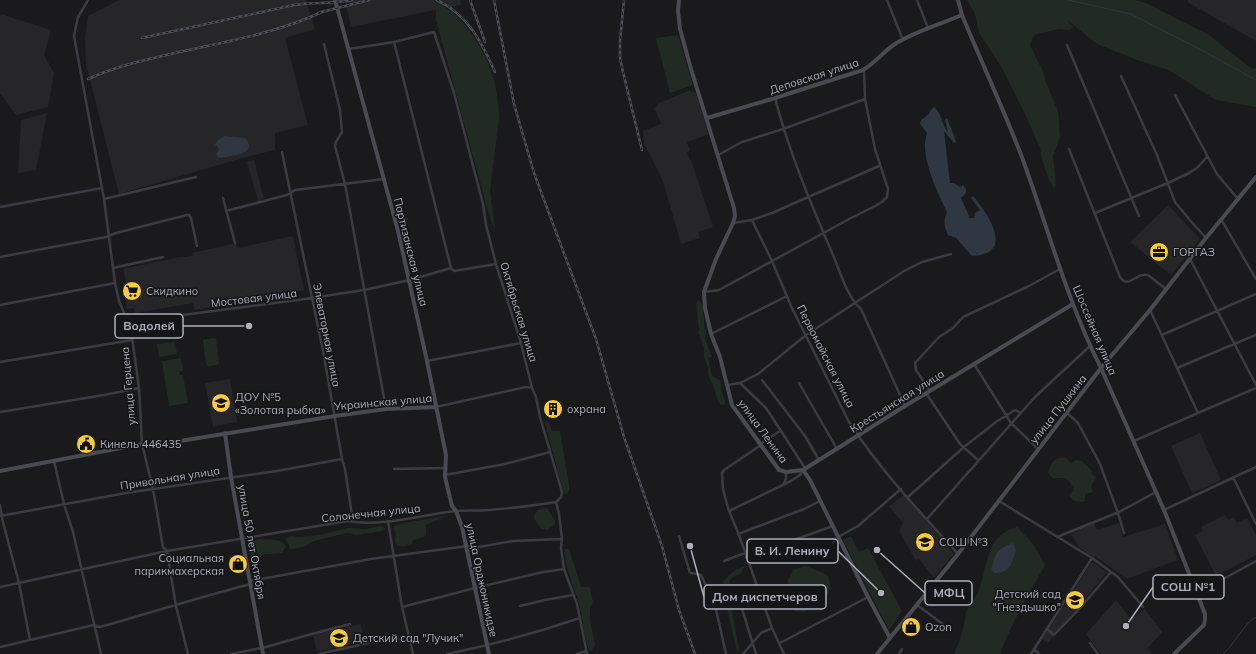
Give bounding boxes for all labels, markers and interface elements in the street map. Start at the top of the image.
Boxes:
street label: Деповская улица [768,55,860,97]
street label: Партизанская улица [391,196,431,308]
office icon: ГОРГАЗ [1148,241,1170,263]
place label: ГОРГАЗ [1173,245,1215,259]
street label: Октябрьская улица [497,260,541,364]
supermarket icon: Скидкино [121,280,143,302]
street label: Элеваторная улица [310,282,344,388]
street label: Шоссейная улица [1070,283,1120,377]
place label: Скидкино [146,284,198,298]
street label: Мостовая улица [210,286,298,310]
street label: Первомайская улица [794,302,858,410]
callout: Водолей [115,314,183,338]
text: Водолей [123,318,175,333]
street label: улица Герцена [118,346,138,426]
street label: Крестьянская улица [847,366,947,436]
street label: улица Пушкина [1027,372,1089,446]
place label: ДОУ №5 «Золотая рыбка» [235,390,326,417]
street label: Украинская улица [332,391,433,413]
school or university icon: ДОУ №5 «Золотая рыбка» [210,392,232,414]
street label: улица Ленина [735,396,791,466]
building icon: охрана [542,398,564,420]
place label: охрана [567,402,606,416]
public building icon: Кинель 446435 [75,433,97,455]
place label: Кинель 446435 [100,437,182,451]
street label: Привольная улица [119,463,221,493]
street label: улица 50 лет Октября [235,484,269,600]
street label: Солонечная улица [321,501,421,525]
street label: улица Орджоникидзе [463,522,501,638]
school or university icon: СОШ №3 [914,531,936,553]
place label: СОШ №3 [939,535,988,549]
callout: В. И. Ленину [747,539,838,563]
text: В. И. Ленину [755,543,830,558]
place label: Социальная парикмахерская [135,551,224,578]
shop icon: Социальная парикмахерская [227,553,249,575]
callout: СОШ №1 [1153,575,1224,599]
text: СОШ №1 [1161,579,1215,594]
callout: МФЦ [925,581,972,605]
callout: Дом диспетчеров [704,585,826,609]
text: МФЦ [933,585,965,600]
place label: Детский сад "Гнездышко" [993,587,1061,614]
text: Дом диспетчеров [712,589,818,604]
school or university icon: Детский сад "Гнездышко" [1064,589,1086,611]
shop icon: Ozon [900,616,922,638]
place label: Ozon [925,620,952,634]
school or university icon: Детский сад "Лучик" [328,627,350,649]
place label: Детский сад "Лучик" [353,631,463,645]

